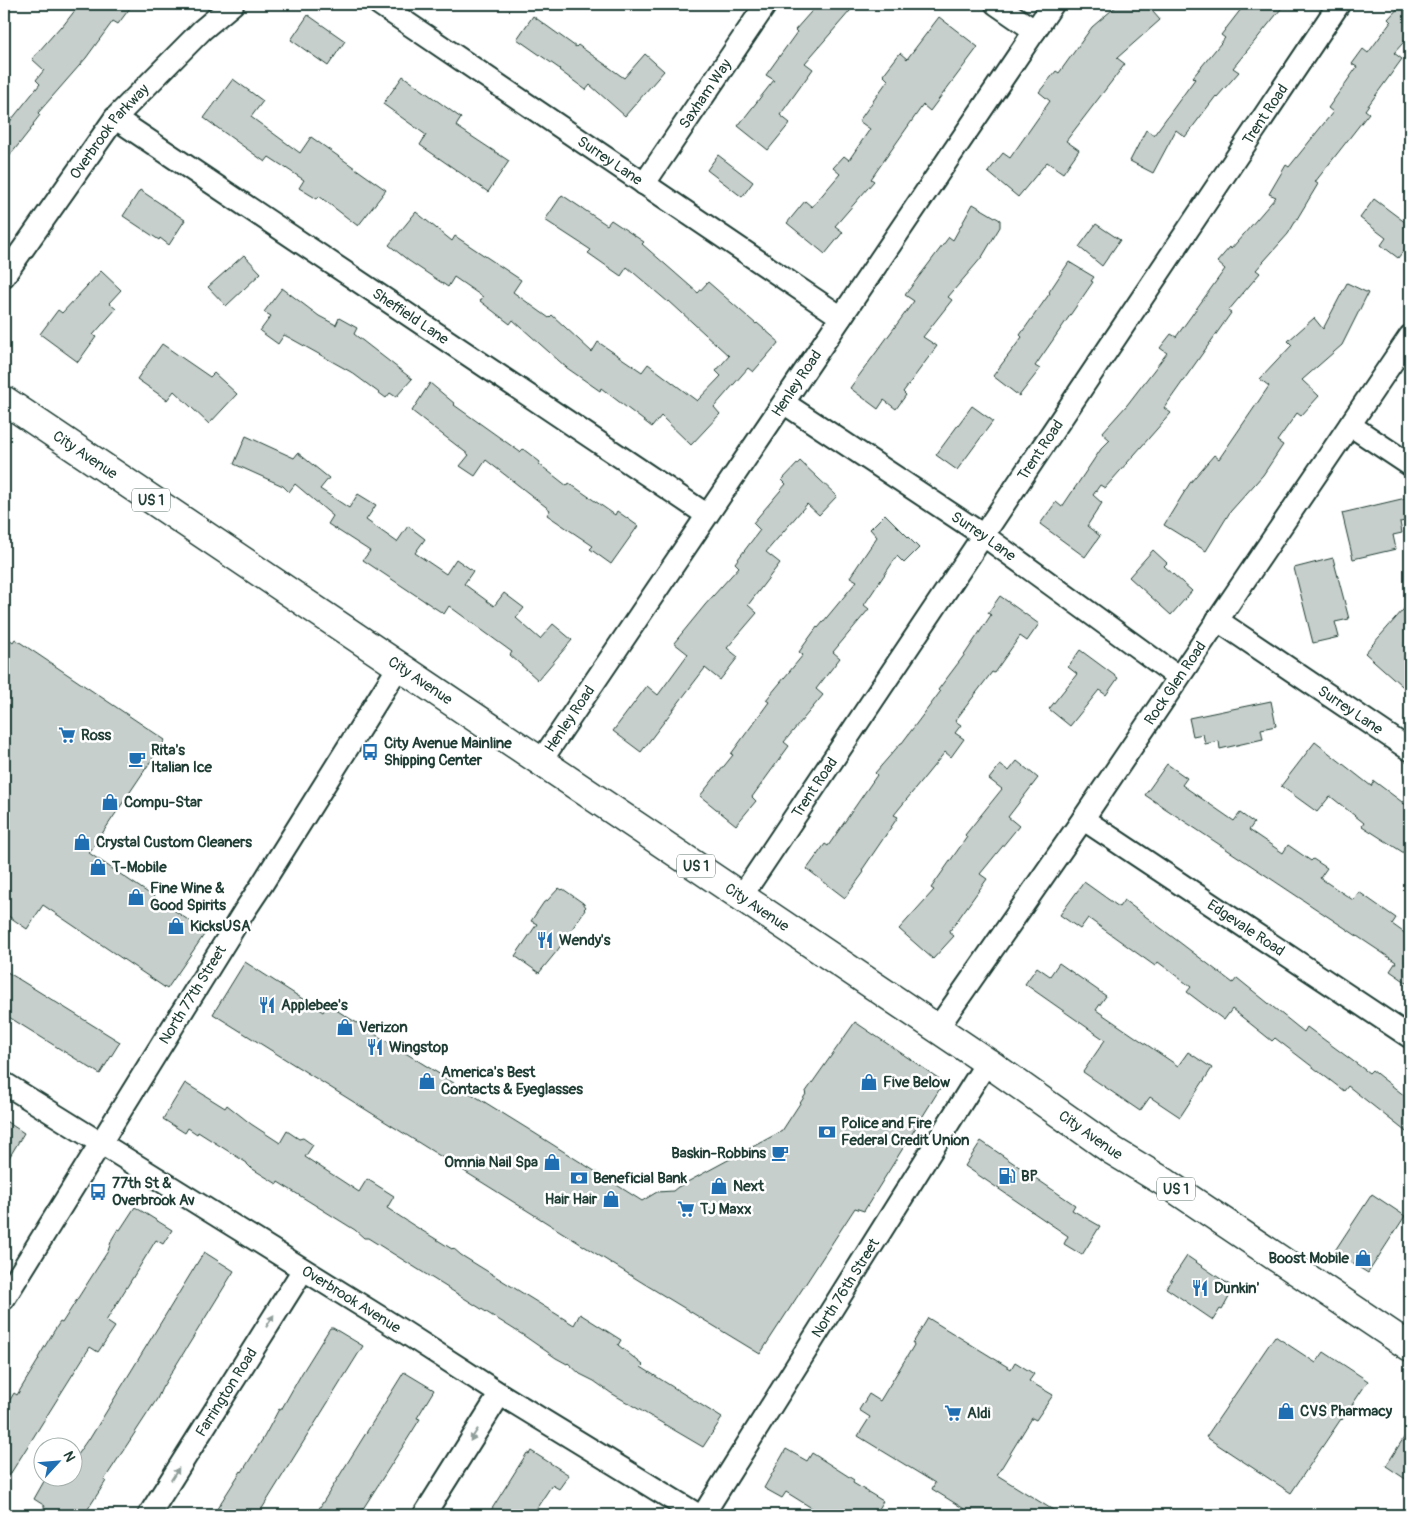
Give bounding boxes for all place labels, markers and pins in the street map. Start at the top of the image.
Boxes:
supermarket icon: Ross [57,725,77,745]
place label: Ross [81,726,111,745]
place label: City Avenue Mainline Shipping Center [384,734,512,770]
place label: Rita's Italian Ice [151,741,213,777]
bus stop icon: City Avenue Mainline Shipping Center [360,742,380,762]
cafe icon: Rita's Italian Ice [127,749,147,769]
shop icon: Compu-Star [100,792,120,812]
place label: Compu-Star [124,793,203,812]
shop icon: Crystal Custom Cleaners [72,832,92,852]
place label: Crystal Custom Cleaners [96,833,252,852]
shop icon: T-Mobile [88,857,108,877]
place label: T-Mobile [111,858,167,877]
place label: Fine Wine & Good Spirits [150,879,226,915]
shop icon: Fine Wine & Good Spirits [126,887,146,907]
shop icon: KicksUSA [166,916,186,936]
place label: KicksUSA [190,917,251,936]
restaurant icon: Wendy's [535,930,555,950]
place label: Wendy's [559,931,611,950]
restaurant icon: Applebee's [257,995,277,1015]
place label: Applebee's [281,996,348,1015]
shop icon: Verizon [335,1017,355,1037]
place label: Verizon [359,1018,408,1037]
restaurant icon: Wingstop [365,1037,385,1057]
place label: Wingstop [389,1038,448,1057]
place label: America's Best Contacts & Eyeglasses [441,1063,583,1099]
shop icon: America's Best Contacts & Eyeglasses [417,1071,437,1091]
shop icon: Five Below [859,1072,879,1092]
place label: Five Below [883,1073,951,1092]
place label: Police and Fire Federal Credit Union [841,1114,970,1150]
bank icon: Police and Fire Federal Credit Union [817,1122,837,1142]
cafe icon: Baskin-Robbins [770,1143,790,1163]
place label: Baskin-Robbins [671,1144,766,1163]
shop icon: Omnia Nail Spa [542,1152,562,1172]
place label: Omnia Nail Spa [444,1153,538,1172]
fuel station icon: BP [997,1166,1017,1186]
place label: BP [1021,1167,1038,1186]
bank icon: Beneficial Bank [569,1168,589,1188]
place label: Beneficial Bank [593,1169,688,1188]
place label: 77th St & Overbrook Av [112,1174,195,1210]
shop icon: Next [709,1176,729,1196]
place label: Next [733,1177,765,1196]
bus stop icon: 77th St & Overbrook Av [88,1182,108,1202]
shop icon: Hair Hair [601,1189,621,1209]
place label: Hair Hair [545,1190,598,1209]
supermarket icon: TJ Maxx [676,1199,696,1219]
place label: TJ Maxx [699,1200,752,1219]
shop icon: Boost Mobile [1353,1248,1373,1268]
place label: Boost Mobile [1269,1249,1350,1268]
restaurant icon: Dunkin' [1190,1278,1210,1298]
place label: Dunkin' [1214,1279,1259,1298]
shop icon: CVS Pharmacy [1276,1401,1296,1421]
place label: CVS Pharmacy [1300,1402,1393,1421]
supermarket icon: Aldi [943,1403,963,1423]
place label: Aldi [967,1404,991,1423]

